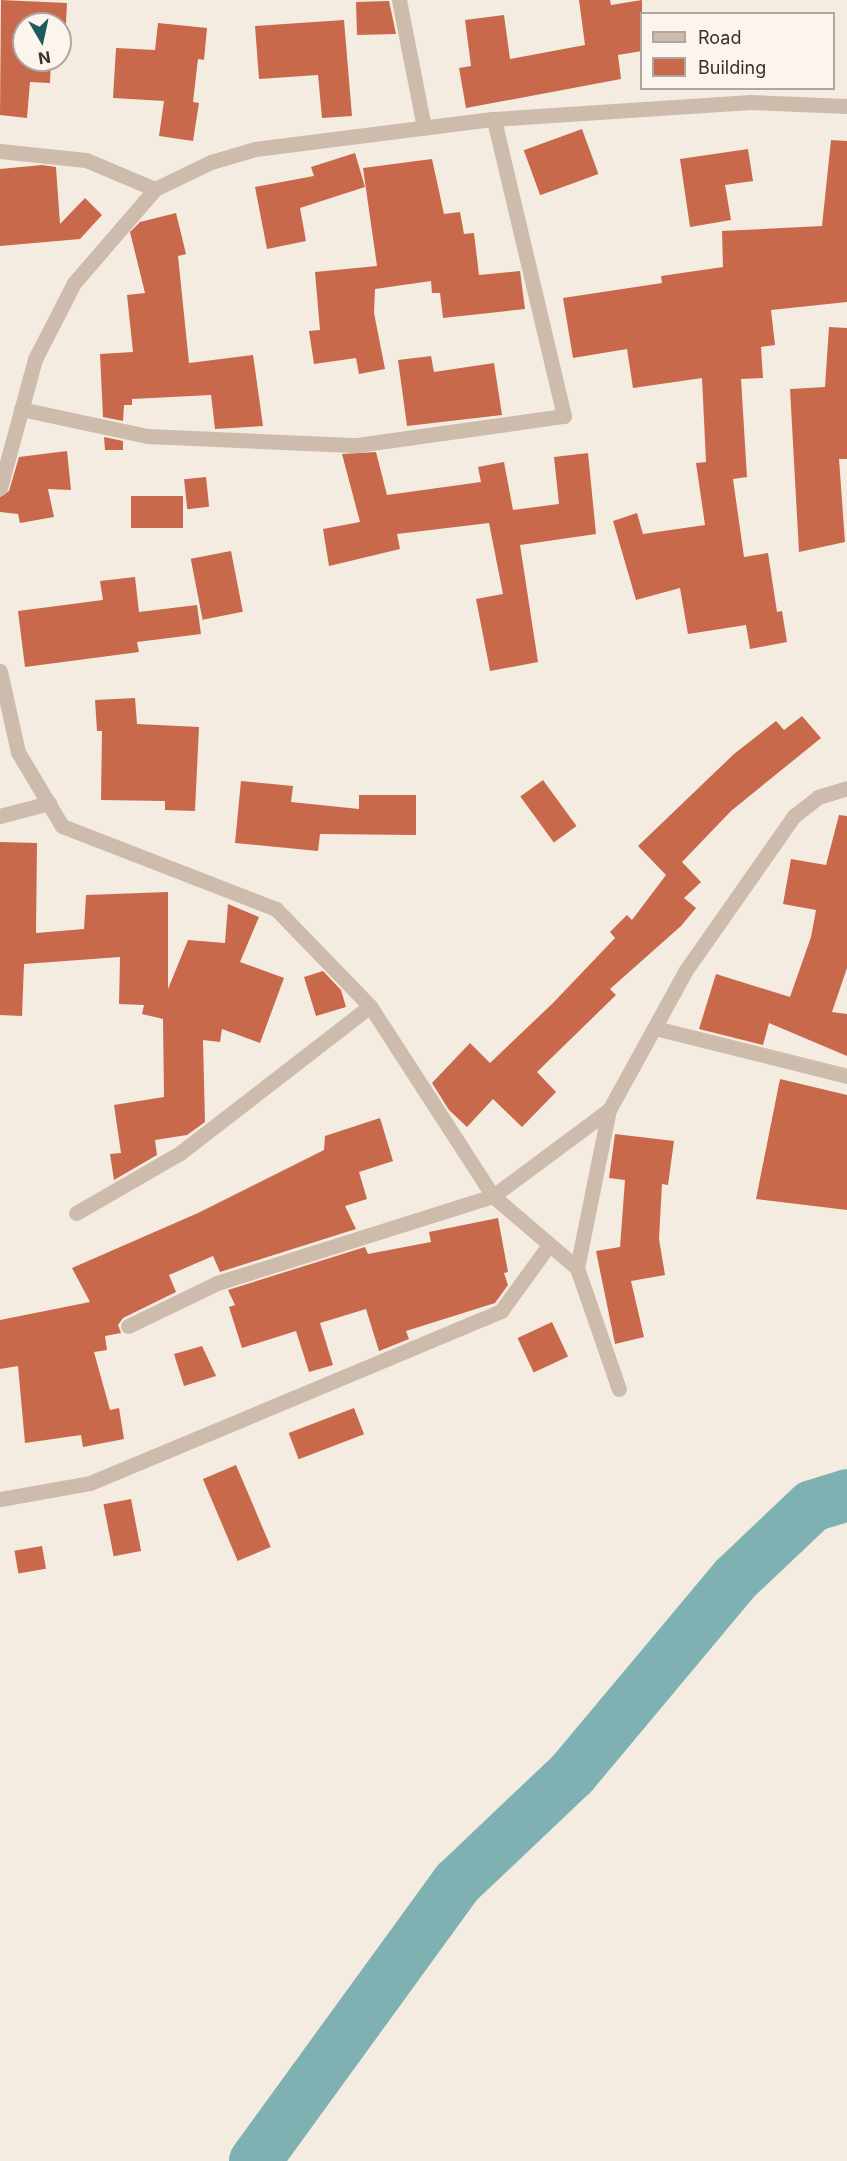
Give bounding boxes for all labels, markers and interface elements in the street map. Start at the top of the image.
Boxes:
north arrow [12,12,72,72]
legend [640,12,835,90]
text: Road [698,27,741,48]
text: N [37,47,52,69]
text: Building [698,57,766,78]

